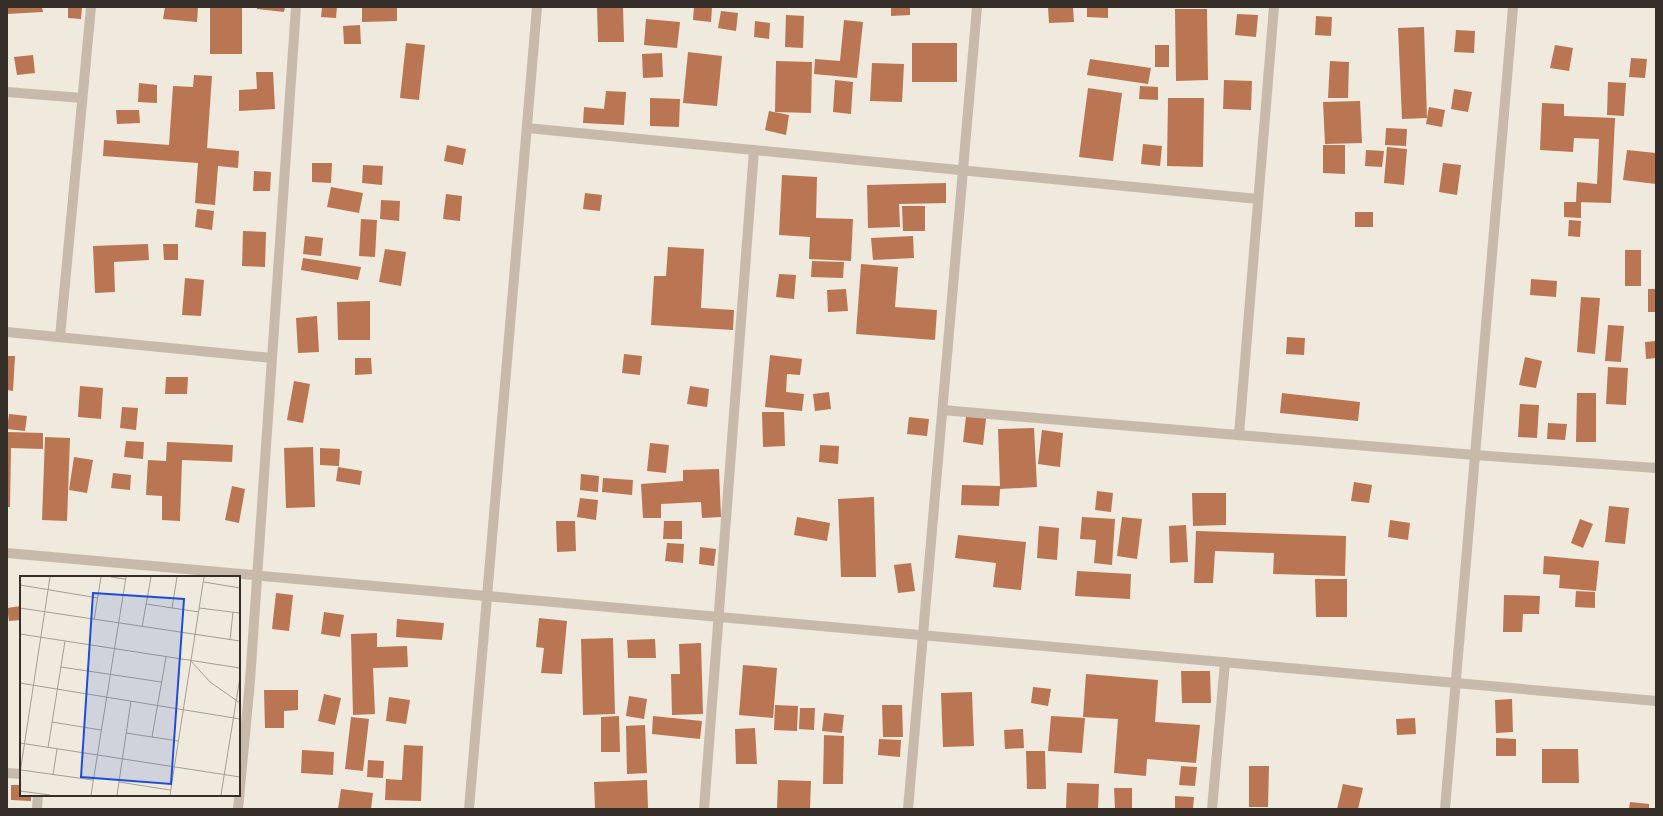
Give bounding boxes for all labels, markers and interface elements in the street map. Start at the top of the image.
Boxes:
inset map [20,576,240,796]

